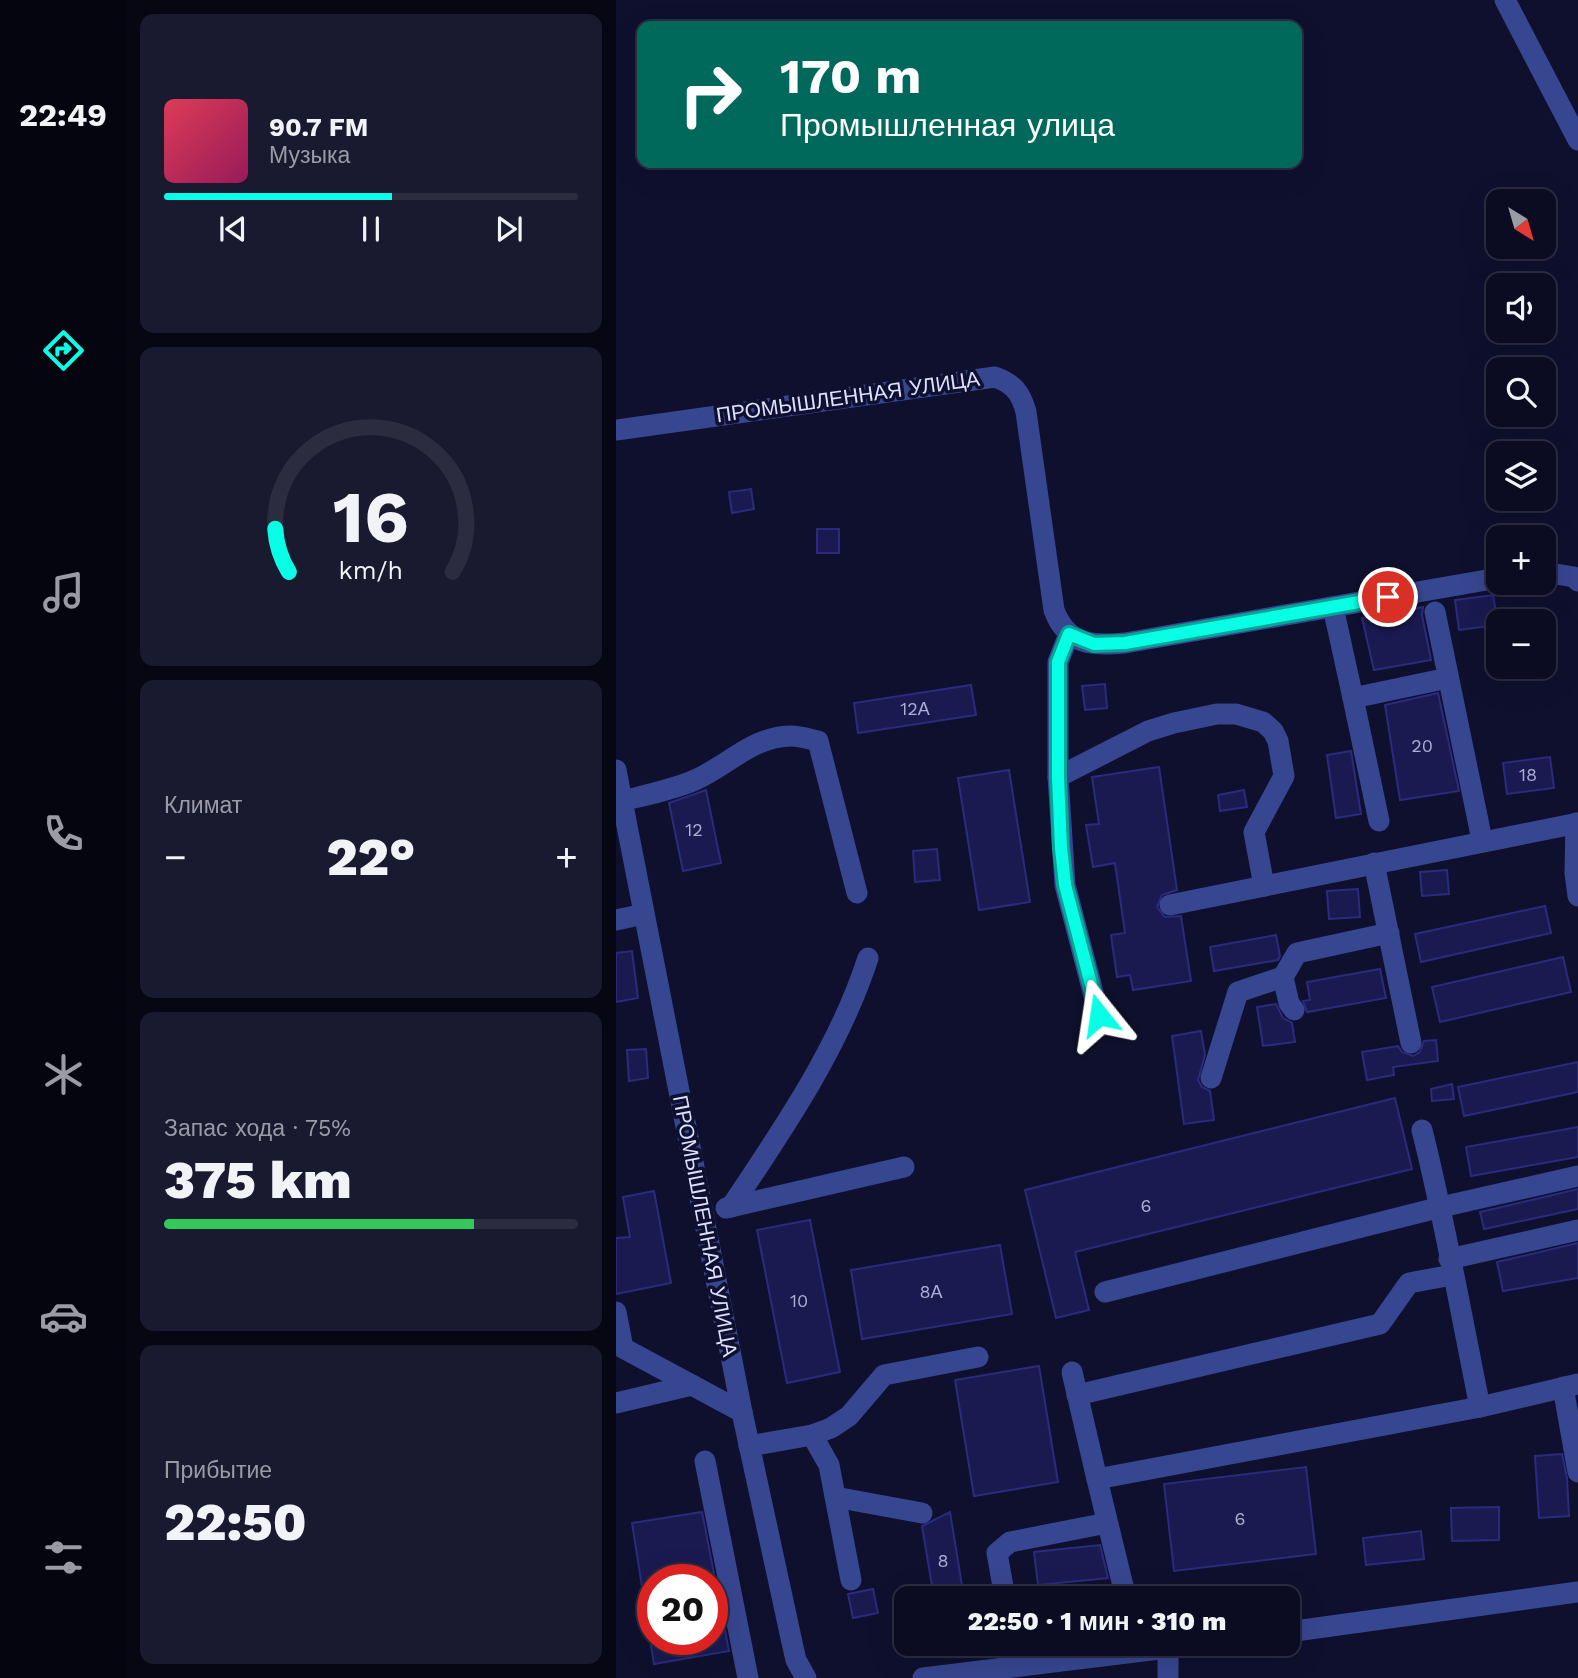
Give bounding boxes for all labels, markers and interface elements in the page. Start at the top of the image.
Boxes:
text: 170 m [780,47,921,105]
icon: right [665,49,756,140]
text: 22:49 [19,96,107,134]
text: Промышленная улица [780,106,1115,144]
text: 90.7 FM [269,112,368,142]
text: Музыка [269,142,350,169]
north arrow [1486,189,1556,259]
map controls [1486,189,1556,679]
icon: previous [214,210,252,248]
icon: pause [352,210,390,248]
icon: next [490,210,528,248]
button: sound [1486,273,1556,343]
icon: directions [39,326,88,375]
button: search [1486,357,1556,427]
street label: ПРОМЫШЛЕННАЯ УЛИЦА [715,366,981,427]
button: layers [1486,441,1556,511]
text: 16 [333,475,409,561]
button: + [1486,525,1556,595]
text: km/h [339,556,403,585]
pin [1358,567,1418,627]
icon: music [39,568,88,617]
icon: arrive [1369,578,1407,616]
button: − [1486,609,1556,679]
house number: 12А [900,698,930,719]
house number: 20 [1411,735,1433,756]
house number: 18 [1519,764,1537,785]
text: Климат [164,792,242,819]
icon: phone [39,809,88,858]
house number: 12 [685,819,703,840]
text: 22° [327,827,415,888]
text: − [164,835,187,879]
text: + [555,835,578,879]
position arrow [1062,978,1136,1052]
icon: climate [39,1050,88,1099]
street label: ПРОМЫШЛЕННАЯ УЛИЦА [668,1093,743,1359]
text: Запас хода · 75% [164,1115,351,1142]
text: 375 km [164,1150,352,1211]
house number: 6 [1141,1195,1151,1216]
house number: 8А [919,1281,943,1302]
house number: 10 [790,1290,808,1311]
icon: car [39,1292,88,1341]
text: Прибытие [164,1457,272,1484]
text: 22:50 [164,1492,306,1553]
house number: 6 [1235,1508,1245,1529]
icon: filters [39,1533,88,1582]
house number: 8 [937,1550,949,1571]
speed limit sign: 20 [637,1564,728,1655]
text: 22:50 · 1 мин · 310 m [968,1606,1226,1636]

